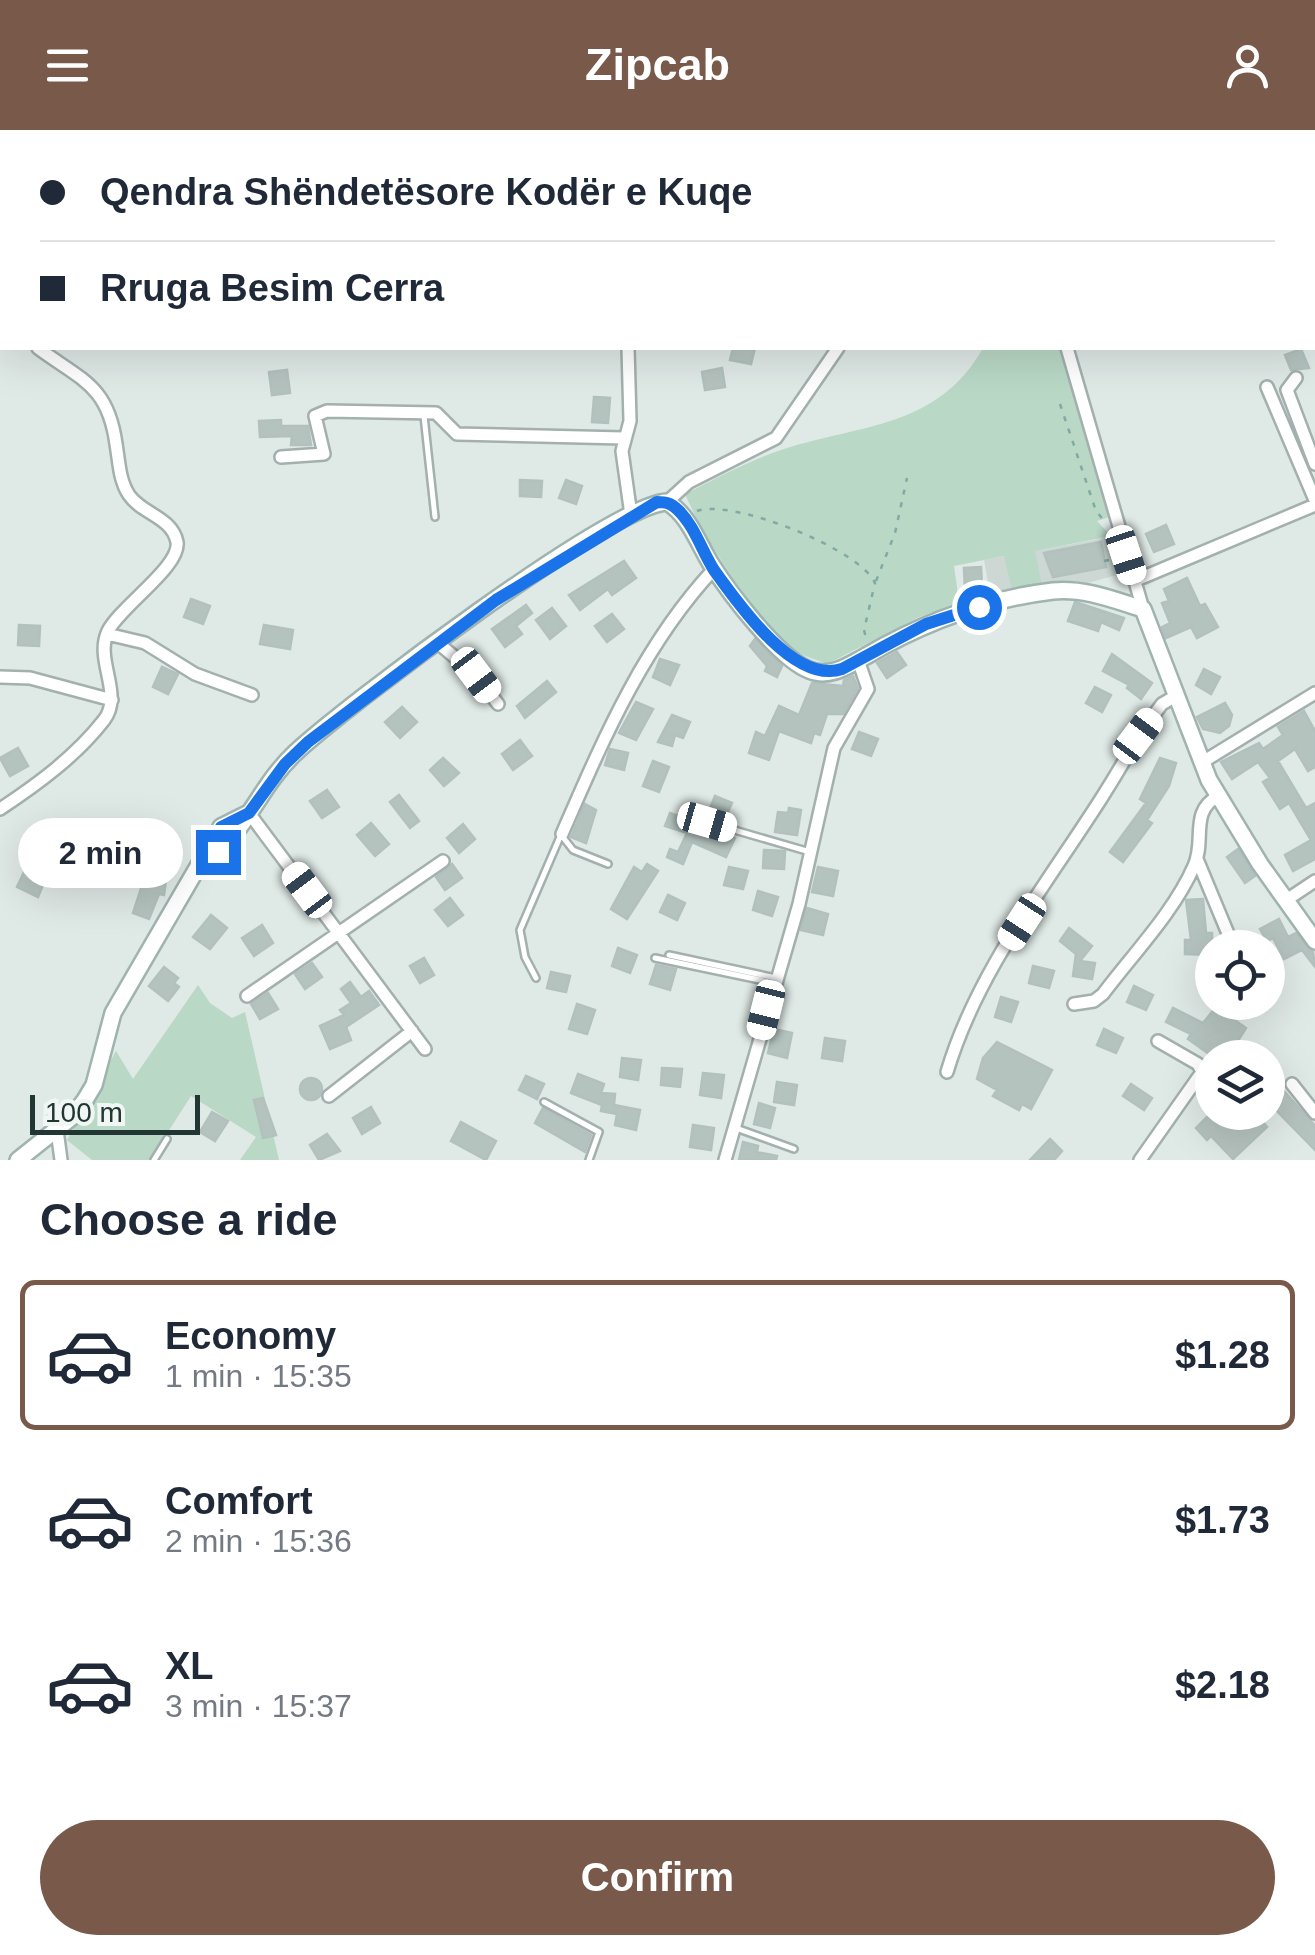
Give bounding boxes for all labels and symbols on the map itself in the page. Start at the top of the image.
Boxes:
car [1102,522,1150,588]
route start [957,585,1002,630]
car [446,642,506,708]
car [1108,703,1168,769]
car [674,799,740,845]
callout: 2 min [18,817,183,887]
route end [196,830,241,875]
car [277,857,337,923]
car [993,889,1051,955]
car [744,977,788,1043]
scale bar [30,1090,200,1134]

